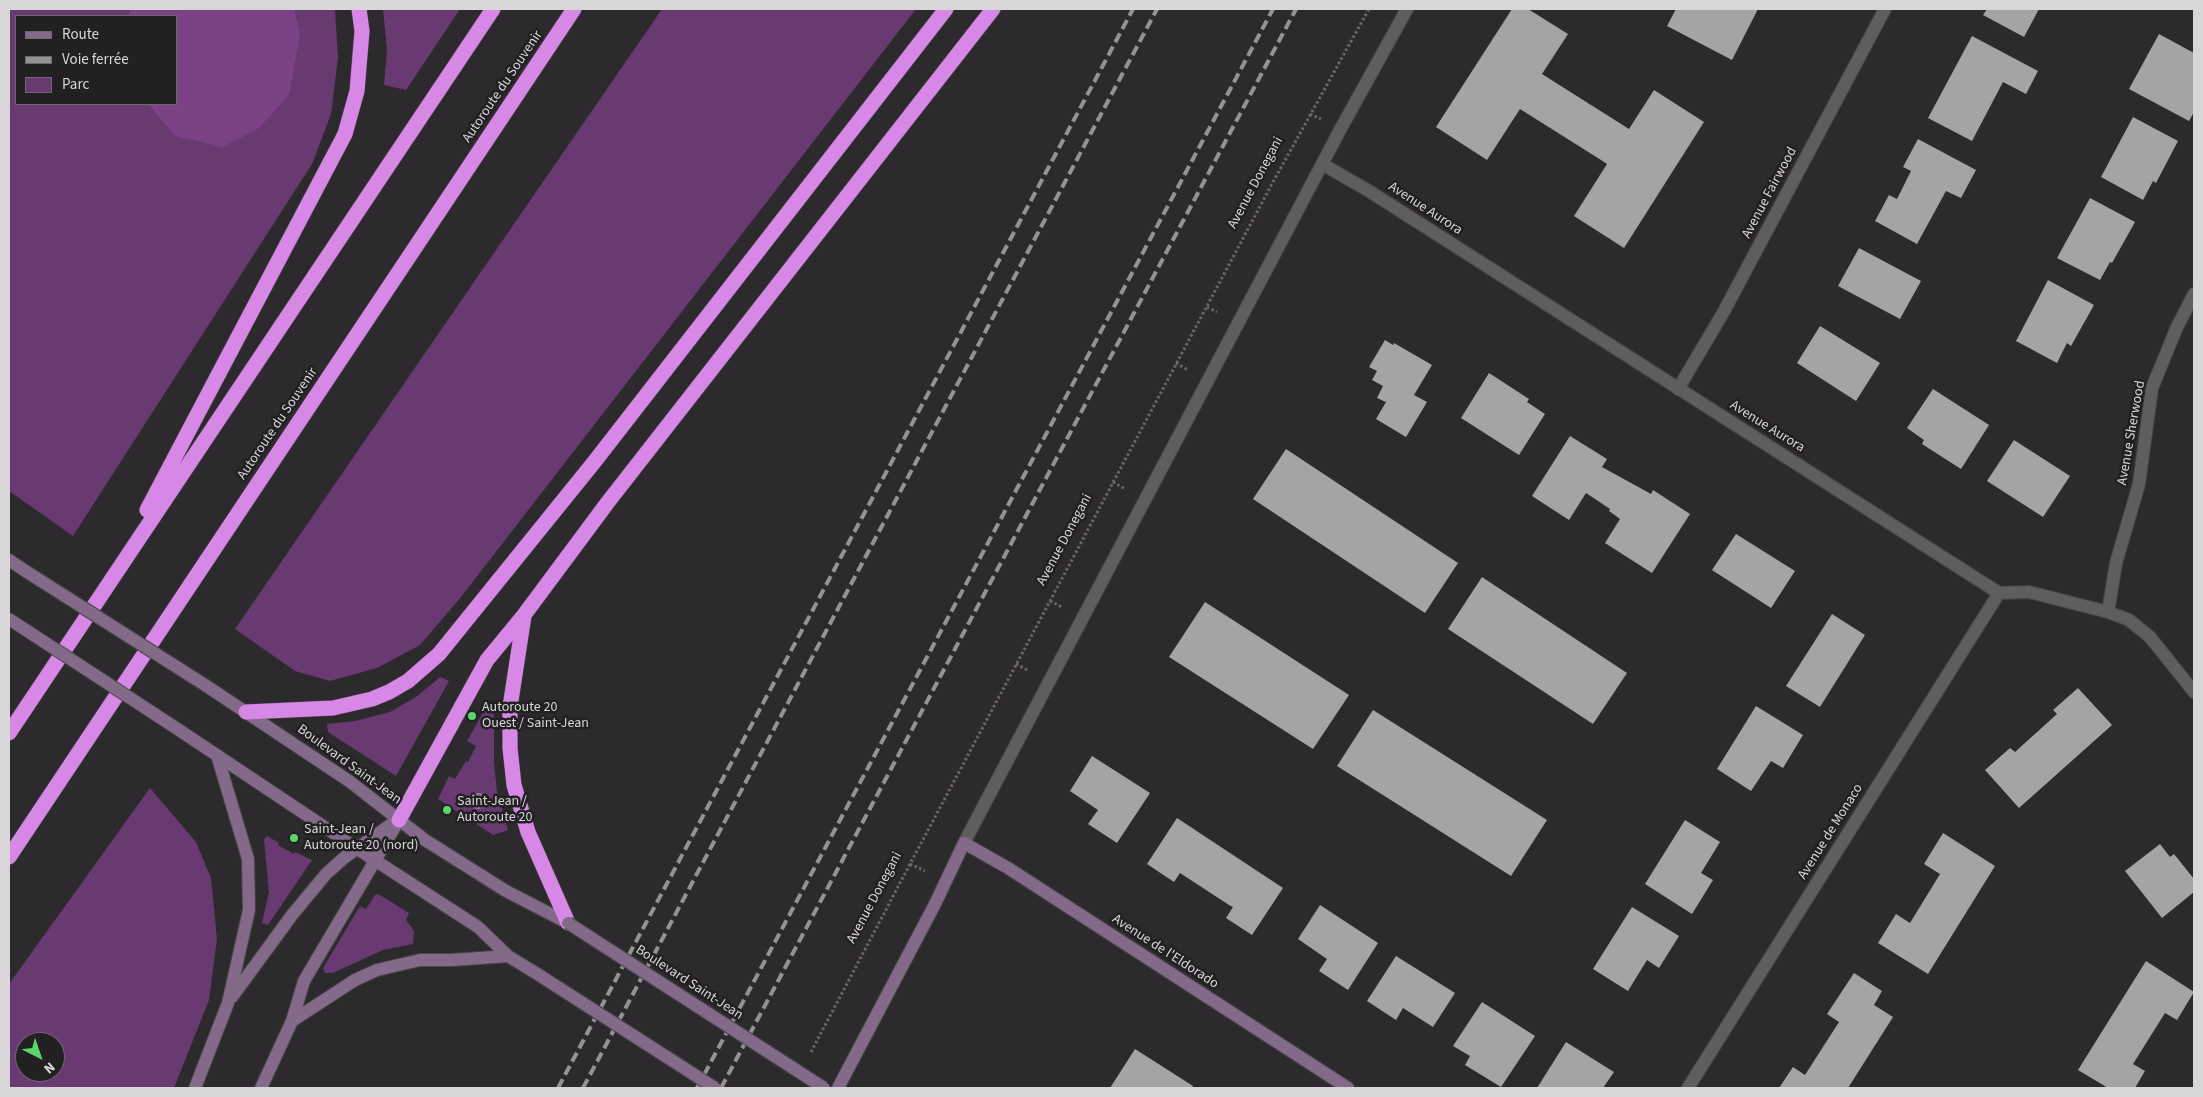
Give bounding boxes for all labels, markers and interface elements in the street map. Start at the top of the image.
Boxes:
legend [15,15,178,105]
text: Route [62,24,99,45]
street label: Autoroute du Souvenir [459,28,547,146]
text: Voie ferrée [62,49,129,70]
text: Parc [62,74,89,95]
street label: Avenue Donegani [1225,134,1287,232]
street label: Avenue Fairwood [1739,144,1801,242]
street label: Avenue Aurora [1385,179,1465,239]
street label: Autoroute du Souvenir [234,365,322,483]
street label: Avenue Sherwood [2115,379,2149,487]
street label: Avenue Aurora [1727,397,1807,457]
street label: Avenue Donegani [1034,491,1096,589]
place label: Autoroute 20 Ouest / Saint-Jean [482,700,589,732]
marker: Autoroute 20 Ouest / Saint-Jean [466,710,478,722]
street label: Boulevard Saint-Jean [294,722,404,808]
street label: Avenue de Monaco [1795,781,1867,883]
place label: Saint-Jean / Autoroute 20 [457,794,532,826]
marker: Saint-Jean / Autoroute 20 [441,804,453,816]
place label: Saint-Jean / Autoroute 20 (nord) [304,822,418,854]
marker: Saint-Jean / Autoroute 20 (nord) [288,832,300,844]
street label: Avenue Donegani [844,849,906,947]
street label: Avenue de l'Eldorado [1109,911,1221,993]
street label: Boulevard Saint-Jean [632,942,746,1024]
north arrow [15,1032,65,1082]
text: N [39,1057,59,1078]

